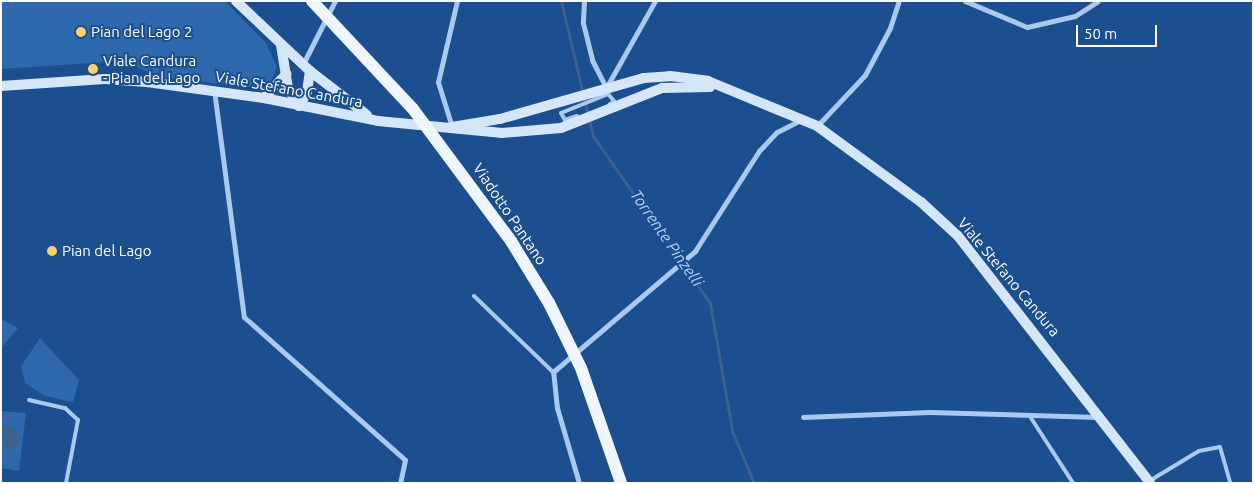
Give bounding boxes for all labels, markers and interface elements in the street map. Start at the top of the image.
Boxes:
scale bar [1079,15,1160,47]
place label: Pian del Lago 2 [91,23,192,41]
text: 50 m [1084,25,1117,42]
marker: Pian del Lago 2 [75,26,87,38]
place label: Viale Candura - Pian del Lago [103,51,200,86]
marker: Viale Candura - Pian del Lago [87,63,99,75]
street label: Viale Stefano Candura [214,67,364,111]
street label: Viadotto Pantano [469,160,551,268]
water label: Torrente Pinzelli [626,186,708,290]
street label: Viale Stefano Candura [954,214,1064,340]
place label: Pian del Lago [62,242,152,260]
marker: Pian del Lago [46,245,58,257]

